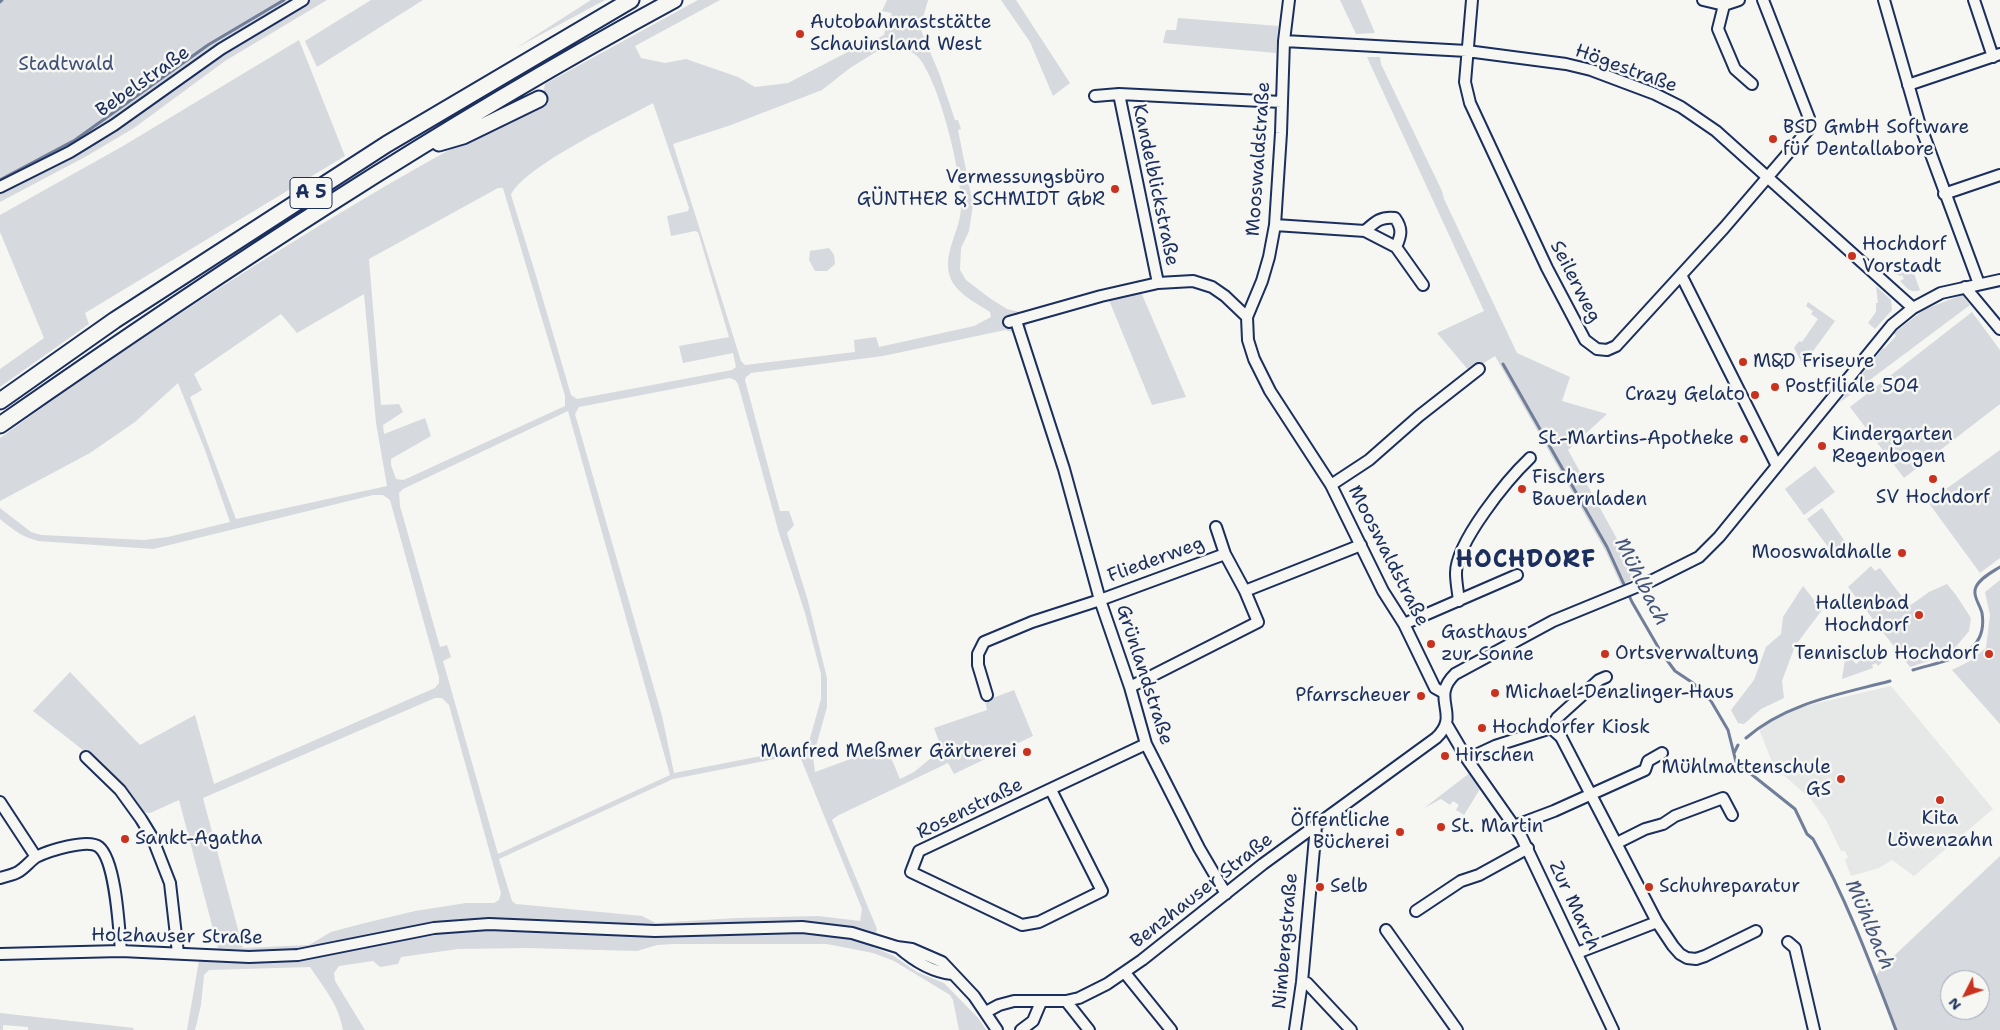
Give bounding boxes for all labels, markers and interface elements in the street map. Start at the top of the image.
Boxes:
place label: Autobahnraststätte Schauinsland West [810,12,991,56]
marker: Autobahnraststätte Schauinsland West [794,28,806,40]
street label: Högestraße [1572,40,1680,98]
street label: Bebelstraße [92,41,194,123]
park label: Stadtwald [18,54,114,76]
street label: Mooswaldstraße [1242,81,1276,237]
street label: Kandelblickstraße [1127,102,1183,268]
place label: BSD GmbH Software für Dentallabore [1783,117,1969,161]
marker: BSD GmbH Software für Dentallabore [1767,133,1779,145]
place label: Vermessungsbüro GÜNTHER & SCHMIDT GbR [857,167,1105,211]
road number: A 5 [290,178,332,208]
marker: Vermessungsbüro GÜNTHER & SCHMIDT GbR [1109,183,1121,195]
place label: Hochdorf Vorstadt [1862,234,1947,278]
street label: Seilerweg [1545,237,1605,327]
marker: Hochdorf Vorstadt [1846,250,1858,262]
place label: M&D Friseure [1753,351,1874,373]
marker: M&D Friseure [1737,356,1749,368]
place label: Postfiliale 504 [1785,376,1919,398]
marker: Postfiliale 504 [1769,381,1781,393]
place label: Crazy Gelato [1625,384,1745,406]
marker: Crazy Gelato [1749,389,1761,401]
place label: Kindergarten Regenbogen [1832,424,1953,468]
place label: St.-Martins-Apotheke [1538,428,1734,450]
marker: St.-Martins-Apotheke [1738,433,1750,445]
marker: Kindergarten Regenbogen [1816,440,1828,452]
place label: Fischers Bauernladen [1532,467,1647,511]
marker: SV Hochdorf [1927,473,1939,485]
street label: Mooswaldstraße [1343,482,1433,630]
marker: Fischers Bauernladen [1516,483,1528,495]
place label: SV Hochdorf [1876,487,1990,509]
street label: Fliederweg [1105,532,1207,588]
water label: Mühlbach [1609,534,1673,630]
place label: Mooswaldhalle [1751,542,1892,564]
district label: HOCHDORF [1455,547,1597,575]
marker: Mooswaldhalle [1896,547,1908,559]
place label: Hallenbad Hochdorf [1815,593,1909,637]
street label: Grünlandstraße [1111,602,1177,748]
marker: Hallenbad Hochdorf [1913,609,1925,621]
place label: Gasthaus zur Sonne [1441,622,1534,666]
marker: Gasthaus zur Sonne [1425,638,1437,650]
place label: Ortsverwaltung [1615,643,1759,665]
place label: Tennisclub Hochdorf [1794,643,1979,665]
marker: Ortsverwaltung [1599,648,1611,660]
marker: Tennisclub Hochdorf [1983,648,1995,660]
place label: Michael-Denzlinger-Haus [1505,682,1734,704]
place label: Pfarrscheuer [1295,685,1411,707]
marker: Michael-Denzlinger-Haus [1489,687,1501,699]
marker: Pfarrscheuer [1415,690,1427,702]
place label: Hochdorfer Kiosk [1492,717,1650,739]
marker: Hochdorfer Kiosk [1476,722,1488,734]
place label: Manfred Meßmer Gärtnerei [760,741,1017,763]
place label: Hirschen [1455,745,1534,767]
marker: Manfred Meßmer Gärtnerei [1021,746,1033,758]
marker: Hirschen [1439,750,1451,762]
place label: Mühlmattenschule GS [1662,757,1831,801]
marker: Mühlmattenschule GS [1835,773,1847,785]
street label: Rosenstraße [913,774,1027,844]
marker: Kita Löwenzahn [1934,794,1946,806]
place label: Kita Löwenzahn [1887,808,1993,852]
place label: Öffentliche Bücherei [1290,810,1390,854]
place label: St. Martin [1451,816,1543,838]
marker: St. Martin [1435,821,1447,833]
marker: Öffentliche Bücherei [1394,826,1406,838]
place label: Sankt-Agatha [135,828,262,850]
street label: Benzhauser Straße [1126,828,1278,954]
marker: Sankt-Agatha [119,833,131,845]
street label: Zur March [1543,858,1605,954]
street label: Nimbergstraße [1269,872,1303,1010]
place label: Selb [1330,876,1368,898]
place label: Schuhreparatur [1659,876,1800,898]
water label: Mühlbach [1839,876,1899,974]
marker: Selb [1314,881,1326,893]
marker: Schuhreparatur [1643,881,1655,893]
street label: Holzhauser Straße [91,924,263,950]
north arrow [1940,970,1990,1020]
text: N [1944,994,1965,1014]

